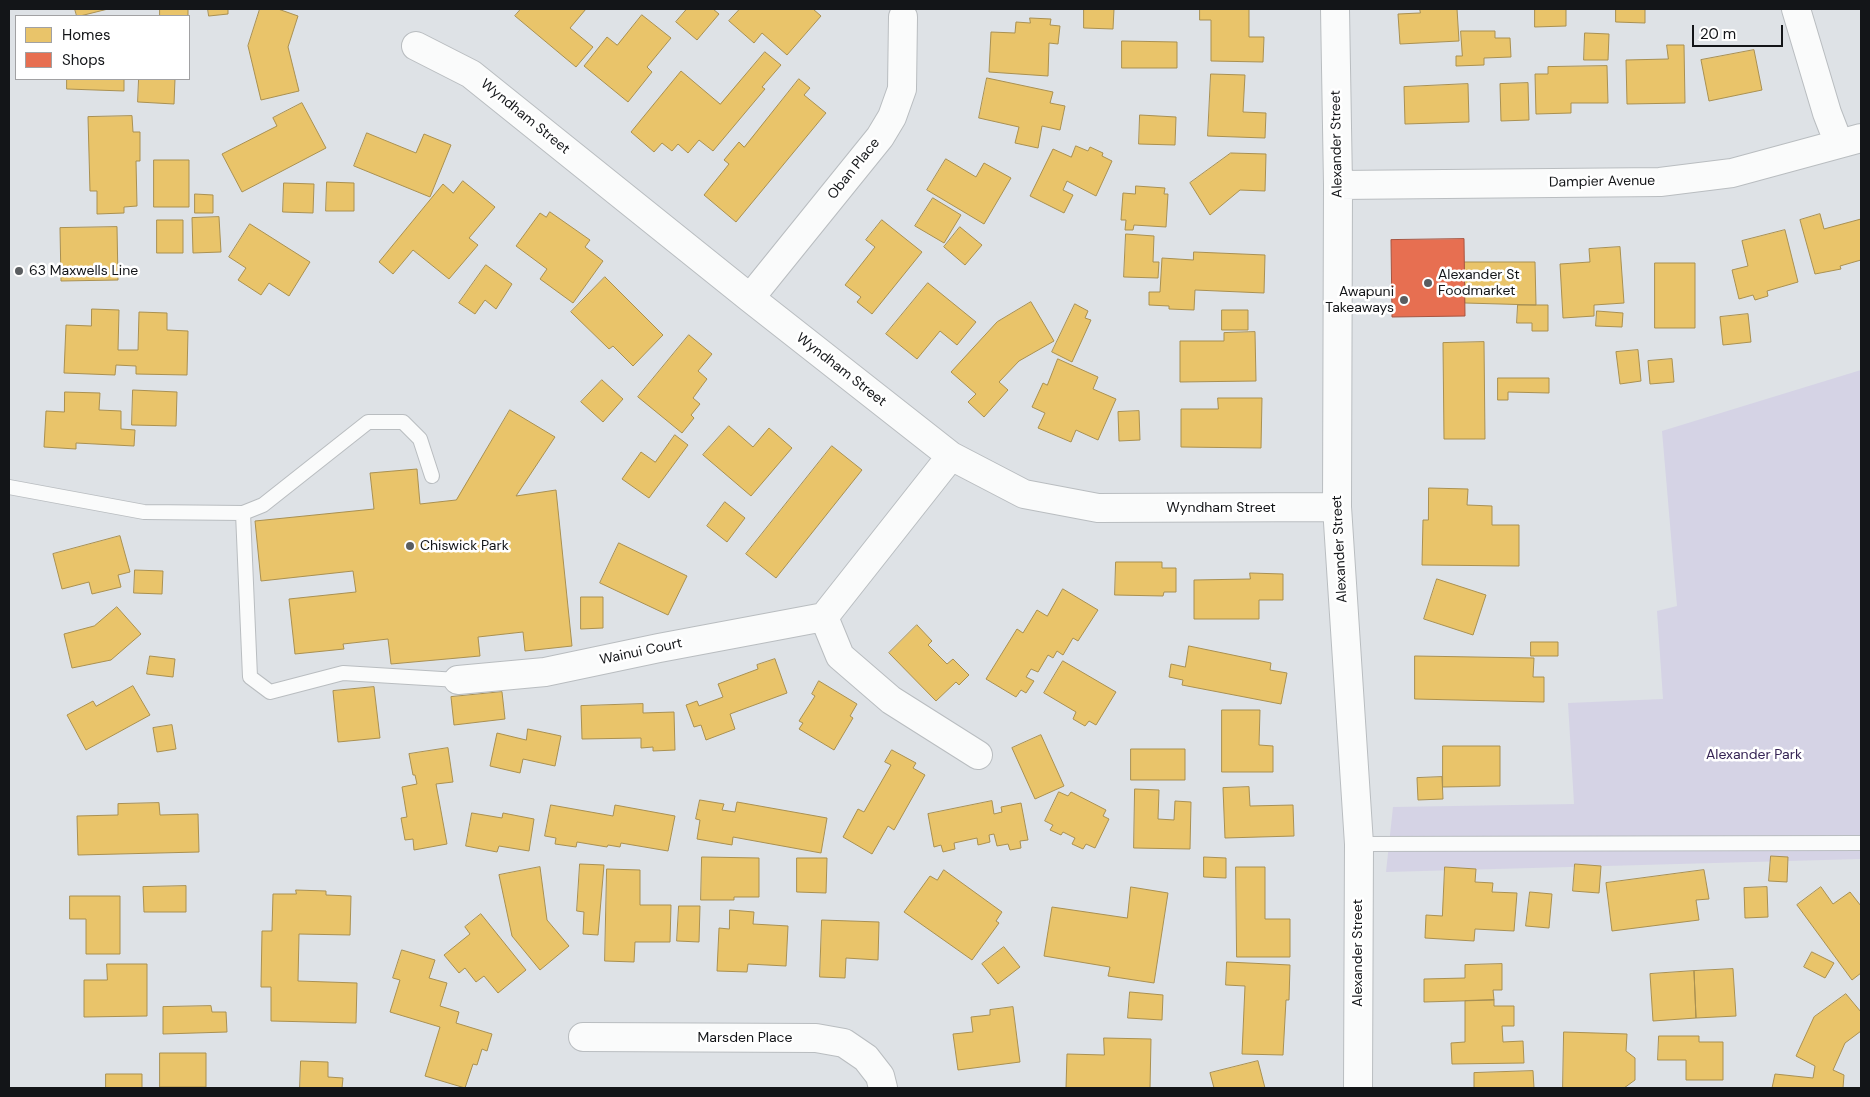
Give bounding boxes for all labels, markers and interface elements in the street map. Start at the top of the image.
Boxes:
legend [15,15,190,80]
scale bar [1695,15,1786,47]
text: 20 m [1700,24,1736,44]
text: Homes [62,25,111,45]
text: Shops [62,50,105,70]
street label: Wyndham Street [477,76,573,158]
street label: Alexander Street [1328,90,1346,198]
street label: Oban Place [824,135,884,203]
street label: Dampier Avenue [1549,173,1655,191]
place label: 63 Maxwells Line [29,263,138,279]
marker: 63 Maxwells Line [13,265,25,277]
place label: Alexander St Foodmarket [1438,267,1520,300]
marker: Alexander St Foodmarket [1422,277,1434,289]
place label: Awapuni Takeaways [1325,284,1394,316]
marker: Awapuni Takeaways [1398,294,1410,306]
street label: Wyndham Street [793,330,889,410]
street label: Alexander Street [1329,495,1351,603]
street label: Wyndham Street [1166,500,1276,516]
place label: Chiswick Park [420,538,509,554]
marker: Chiswick Park [404,540,416,552]
street label: Wainui Court [598,635,684,669]
park label: Alexander Park [1706,747,1802,763]
street label: Alexander Street [1350,899,1366,1007]
street label: Marsden Place [698,1030,792,1046]

